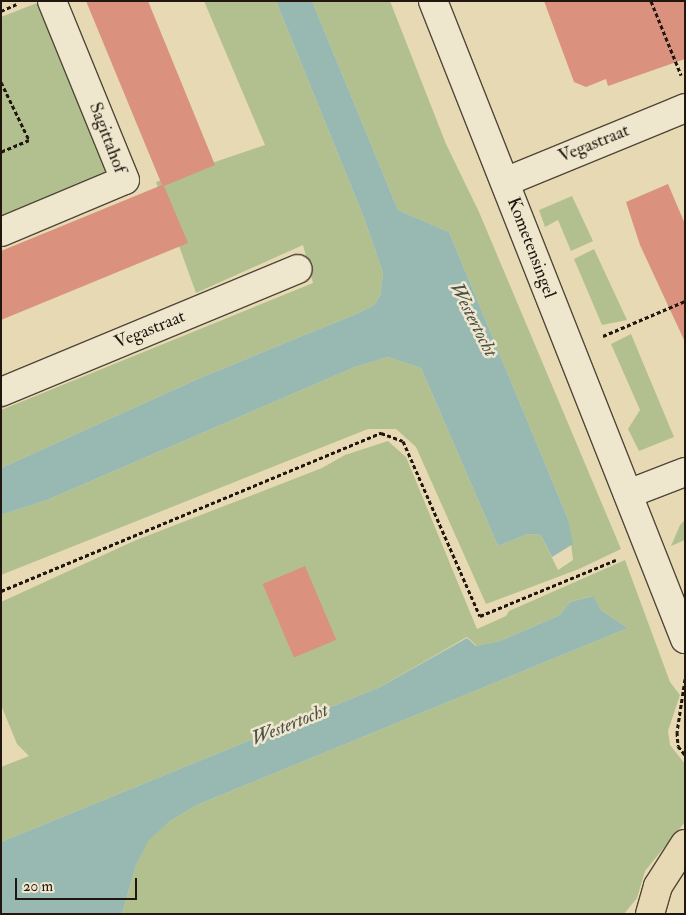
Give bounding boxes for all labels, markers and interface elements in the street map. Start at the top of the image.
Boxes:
street label: Sagittahof [84,100,130,176]
street label: Vegastraat [555,120,633,168]
street label: Kometensingel [502,195,560,301]
water label: Westertocht [445,279,501,361]
street label: Vegastraat [111,306,189,354]
water label: Westertocht [248,699,332,751]
scale bar [18,868,140,900]
text: 20 m [23,877,53,896]

